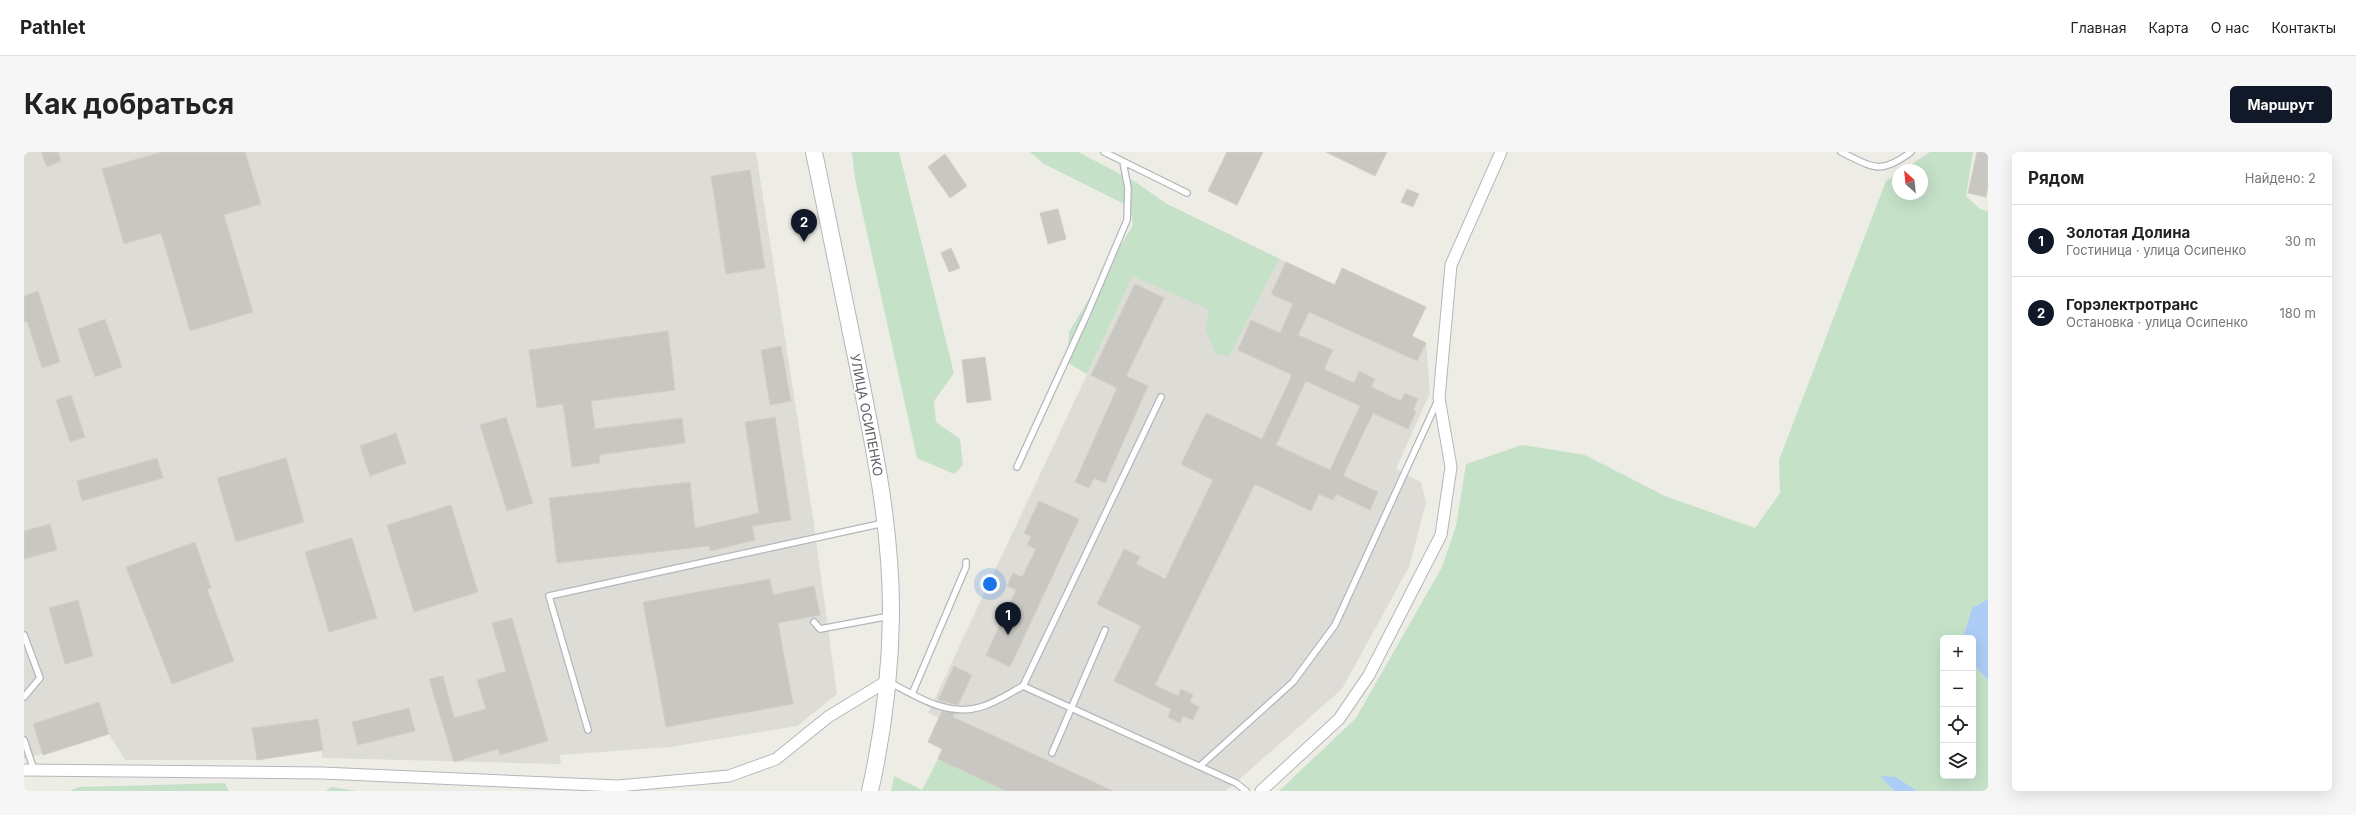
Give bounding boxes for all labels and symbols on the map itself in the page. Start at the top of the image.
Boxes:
north arrow [1892,164,1928,200]
pin: 2 [791,209,817,242]
street label: УЛИЦА ОСИПЕНКО [847,352,887,478]
your location [980,574,1000,594]
pin: 1 [995,602,1021,635]

